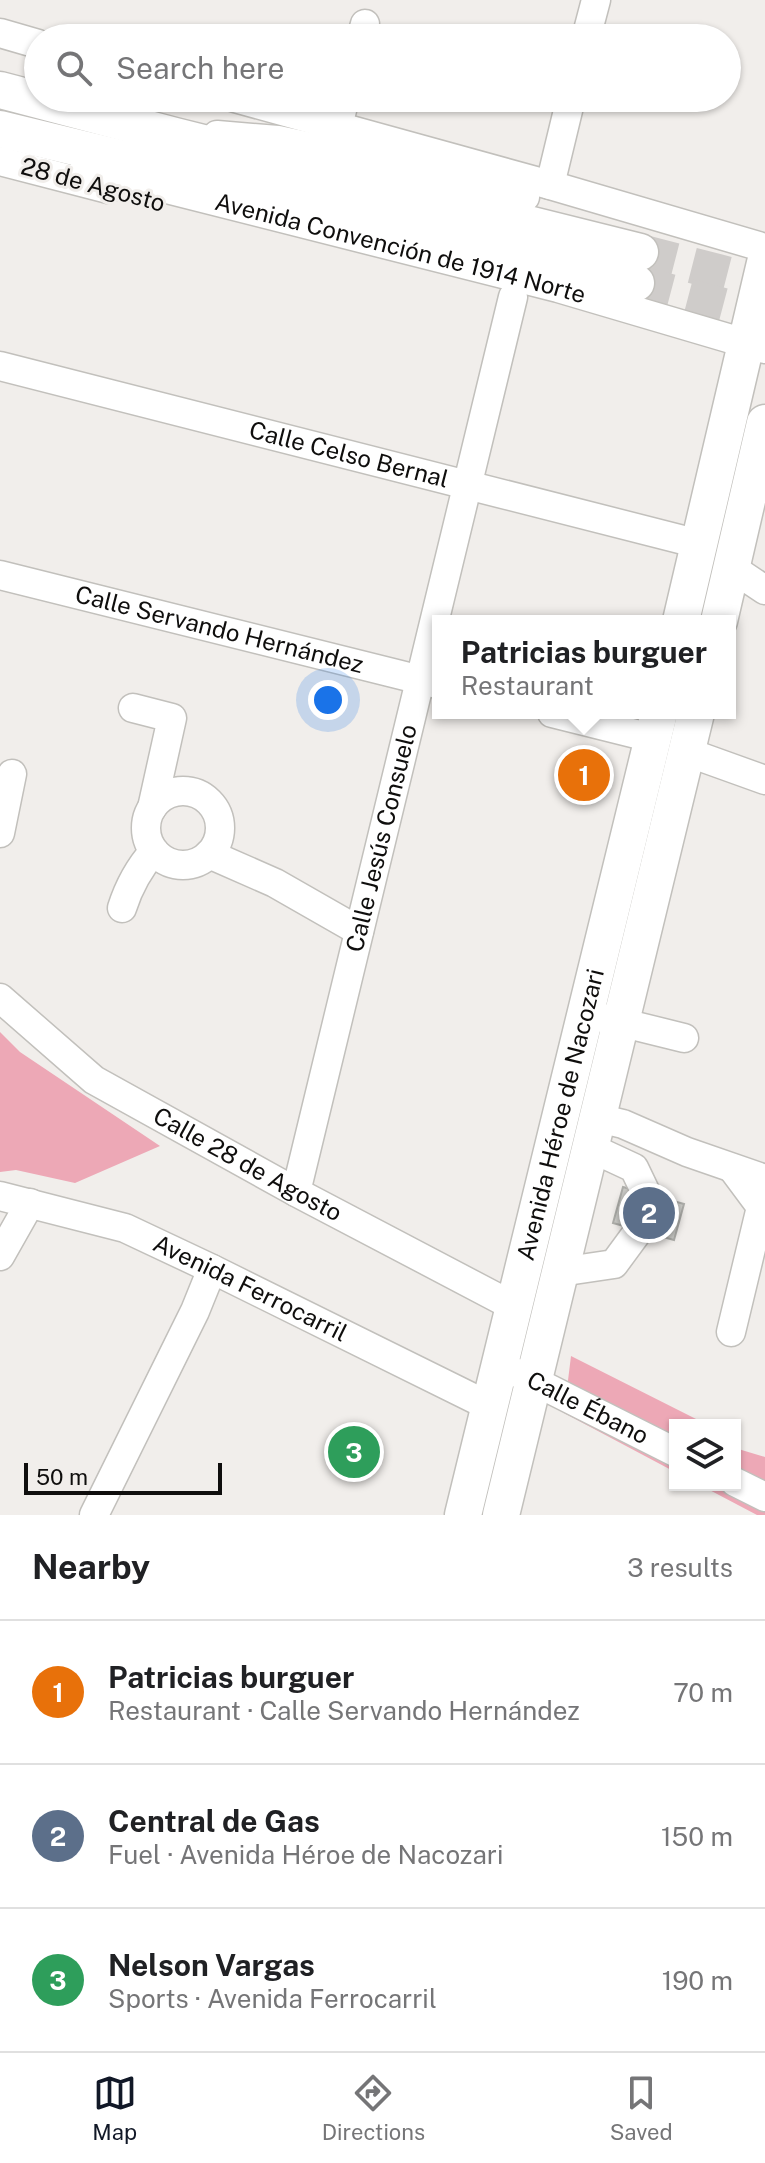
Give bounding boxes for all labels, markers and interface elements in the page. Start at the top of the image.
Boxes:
search box [24,24,741,112]
icon: search [52,46,96,90]
text: Search here [116,50,284,86]
street label: 28 de Agosto [18,151,168,217]
street label: Avenida Convención de 1914 Norte [212,187,589,308]
street label: Calle Celso Bernal [247,415,452,493]
street label: Calle Servando Hernández [73,579,366,678]
popup [432,615,736,719]
text: Patricias burguer [461,634,707,670]
text: Restaurant [461,670,594,701]
your location [308,680,348,720]
street label: Calle Jesús Consuelo [340,721,422,955]
pin: 1 [558,745,610,805]
street label: Avenida Héroe de Nacozari [511,966,609,1263]
street label: Calle 28 de Agosto [149,1101,347,1227]
pin: 2 [623,1183,675,1243]
street label: Avenida Ferrocarril [149,1228,352,1347]
street label: Calle Ébano [523,1365,653,1449]
map controls [669,1419,741,1491]
button: layers [669,1419,741,1491]
pin: 3 [328,1422,380,1482]
scale bar [24,1459,222,1495]
text: 50 m [36,1464,88,1490]
text: Nearby [32,1547,150,1587]
text: 3 results [627,1552,733,1583]
text: Patricias burguer [108,1659,354,1695]
text: 1 [52,1677,64,1708]
text: 70 m [673,1677,733,1708]
text: Restaurant · Calle Servando Hernández [108,1695,580,1726]
text: Central de Gas [108,1803,320,1839]
text: 2 [50,1821,66,1852]
text: 150 m [661,1821,733,1852]
text: Fuel · Avenida Héroe de Nacozari [108,1839,503,1870]
text: Nelson Vargas [108,1947,315,1983]
text: 3 [49,1965,67,1996]
text: 190 m [662,1965,733,1996]
text: Sports · Avenida Ferrocarril [108,1983,437,2014]
tab: Map [92,2071,137,2145]
tab: Directions [322,2071,425,2145]
tab: Saved [610,2071,673,2145]

